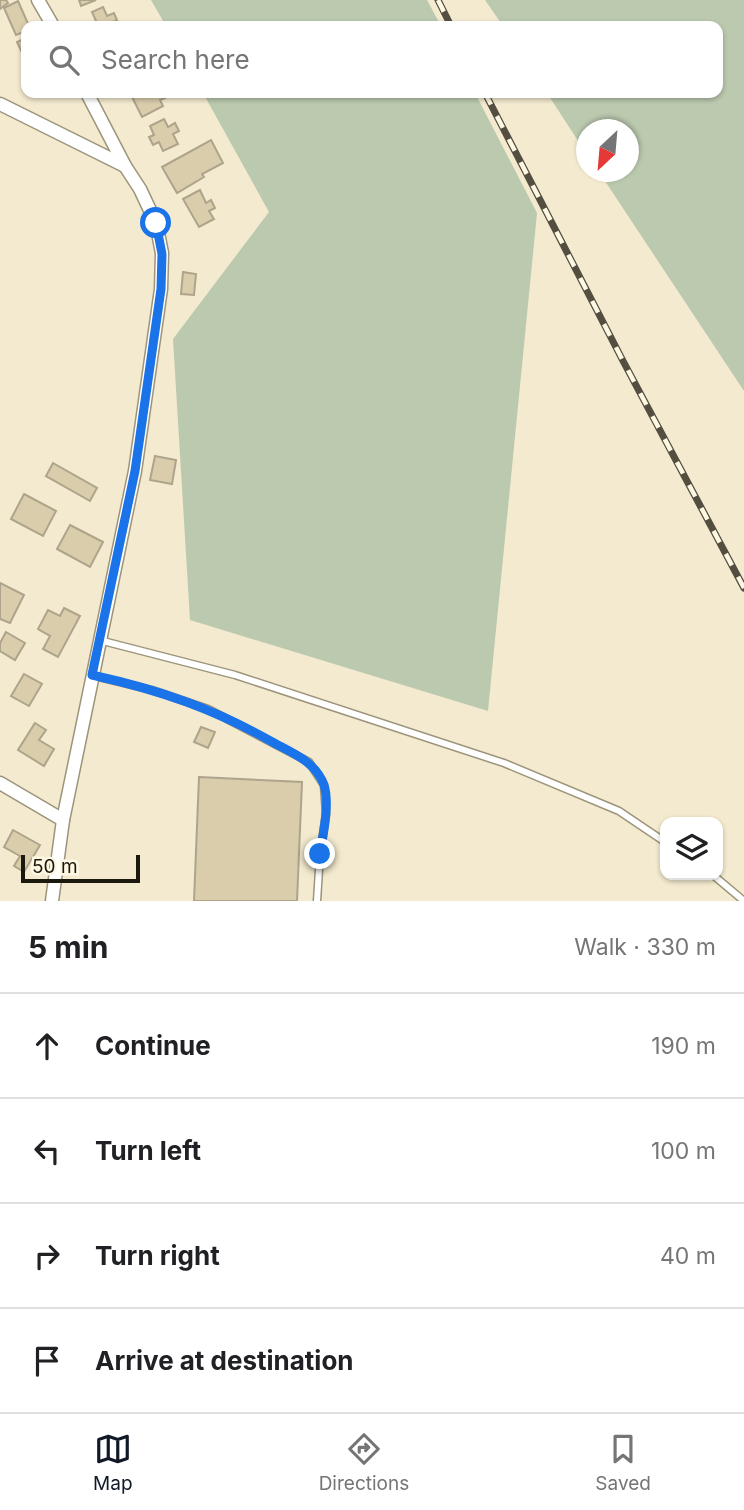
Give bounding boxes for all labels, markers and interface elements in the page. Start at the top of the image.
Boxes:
search box [21,21,723,98]
icon: search [45,41,83,79]
text: Search here [101,44,250,75]
north arrow [576,119,639,182]
route start [140,207,171,238]
map controls [660,817,723,880]
button: layers [660,817,723,880]
route end [304,838,335,869]
scale bar [21,852,140,884]
text: 50 m [32,855,78,878]
text: 5 min [28,929,108,965]
text: Walk · 330 m [574,933,716,961]
icon: ahead [28,1027,66,1065]
text: Continue [95,1030,211,1061]
text: 190 m [651,1032,716,1060]
icon: left [28,1132,66,1170]
text: Turn left [95,1135,201,1166]
text: 100 m [651,1137,716,1165]
icon: right [28,1237,66,1275]
text: Turn right [95,1240,220,1271]
text: 40 m [660,1242,716,1270]
icon: arrive [28,1342,66,1380]
text: Arrive at destination [95,1345,354,1376]
tab: Map [93,1430,133,1495]
tab: Directions [319,1430,409,1495]
tab: Saved [595,1430,651,1495]

